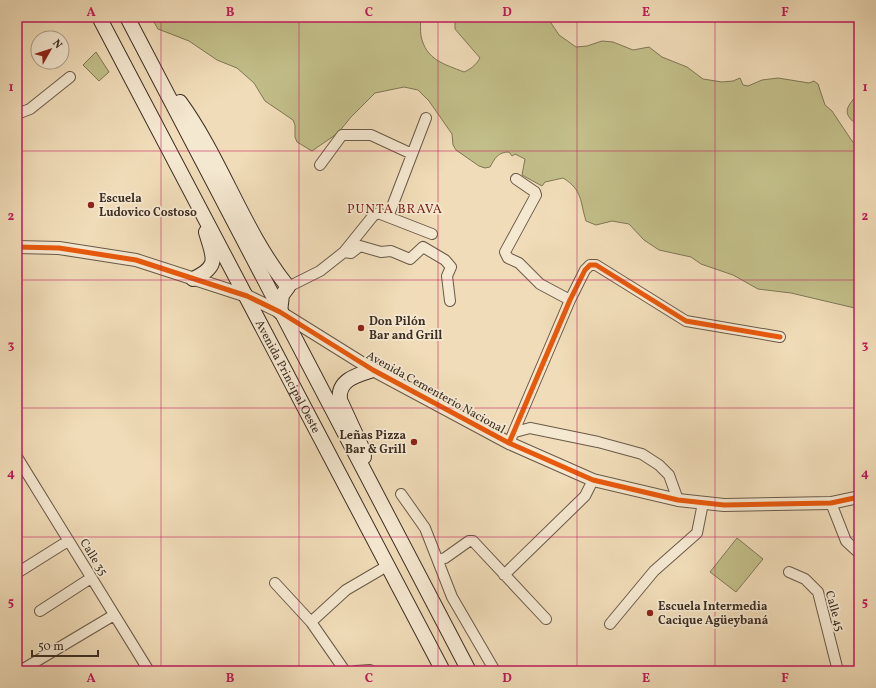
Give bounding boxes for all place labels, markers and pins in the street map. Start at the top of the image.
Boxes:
place label: Escuela Ludovico Costoso [99,191,197,221]
marker: Escuela Ludovico Costoso [86,200,96,210]
place label: Don Pilón Bar and Grill [369,314,442,344]
marker: Don Pilón Bar and Grill [356,323,366,333]
place label: Leñas Pizza Bar & Grill [340,428,406,458]
marker: Leñas Pizza Bar & Grill [409,437,419,447]
place label: Escuela Intermedia Cacique Agüeybaná [658,599,769,629]
marker: Escuela Intermedia Cacique Agüeybaná [645,608,655,618]

